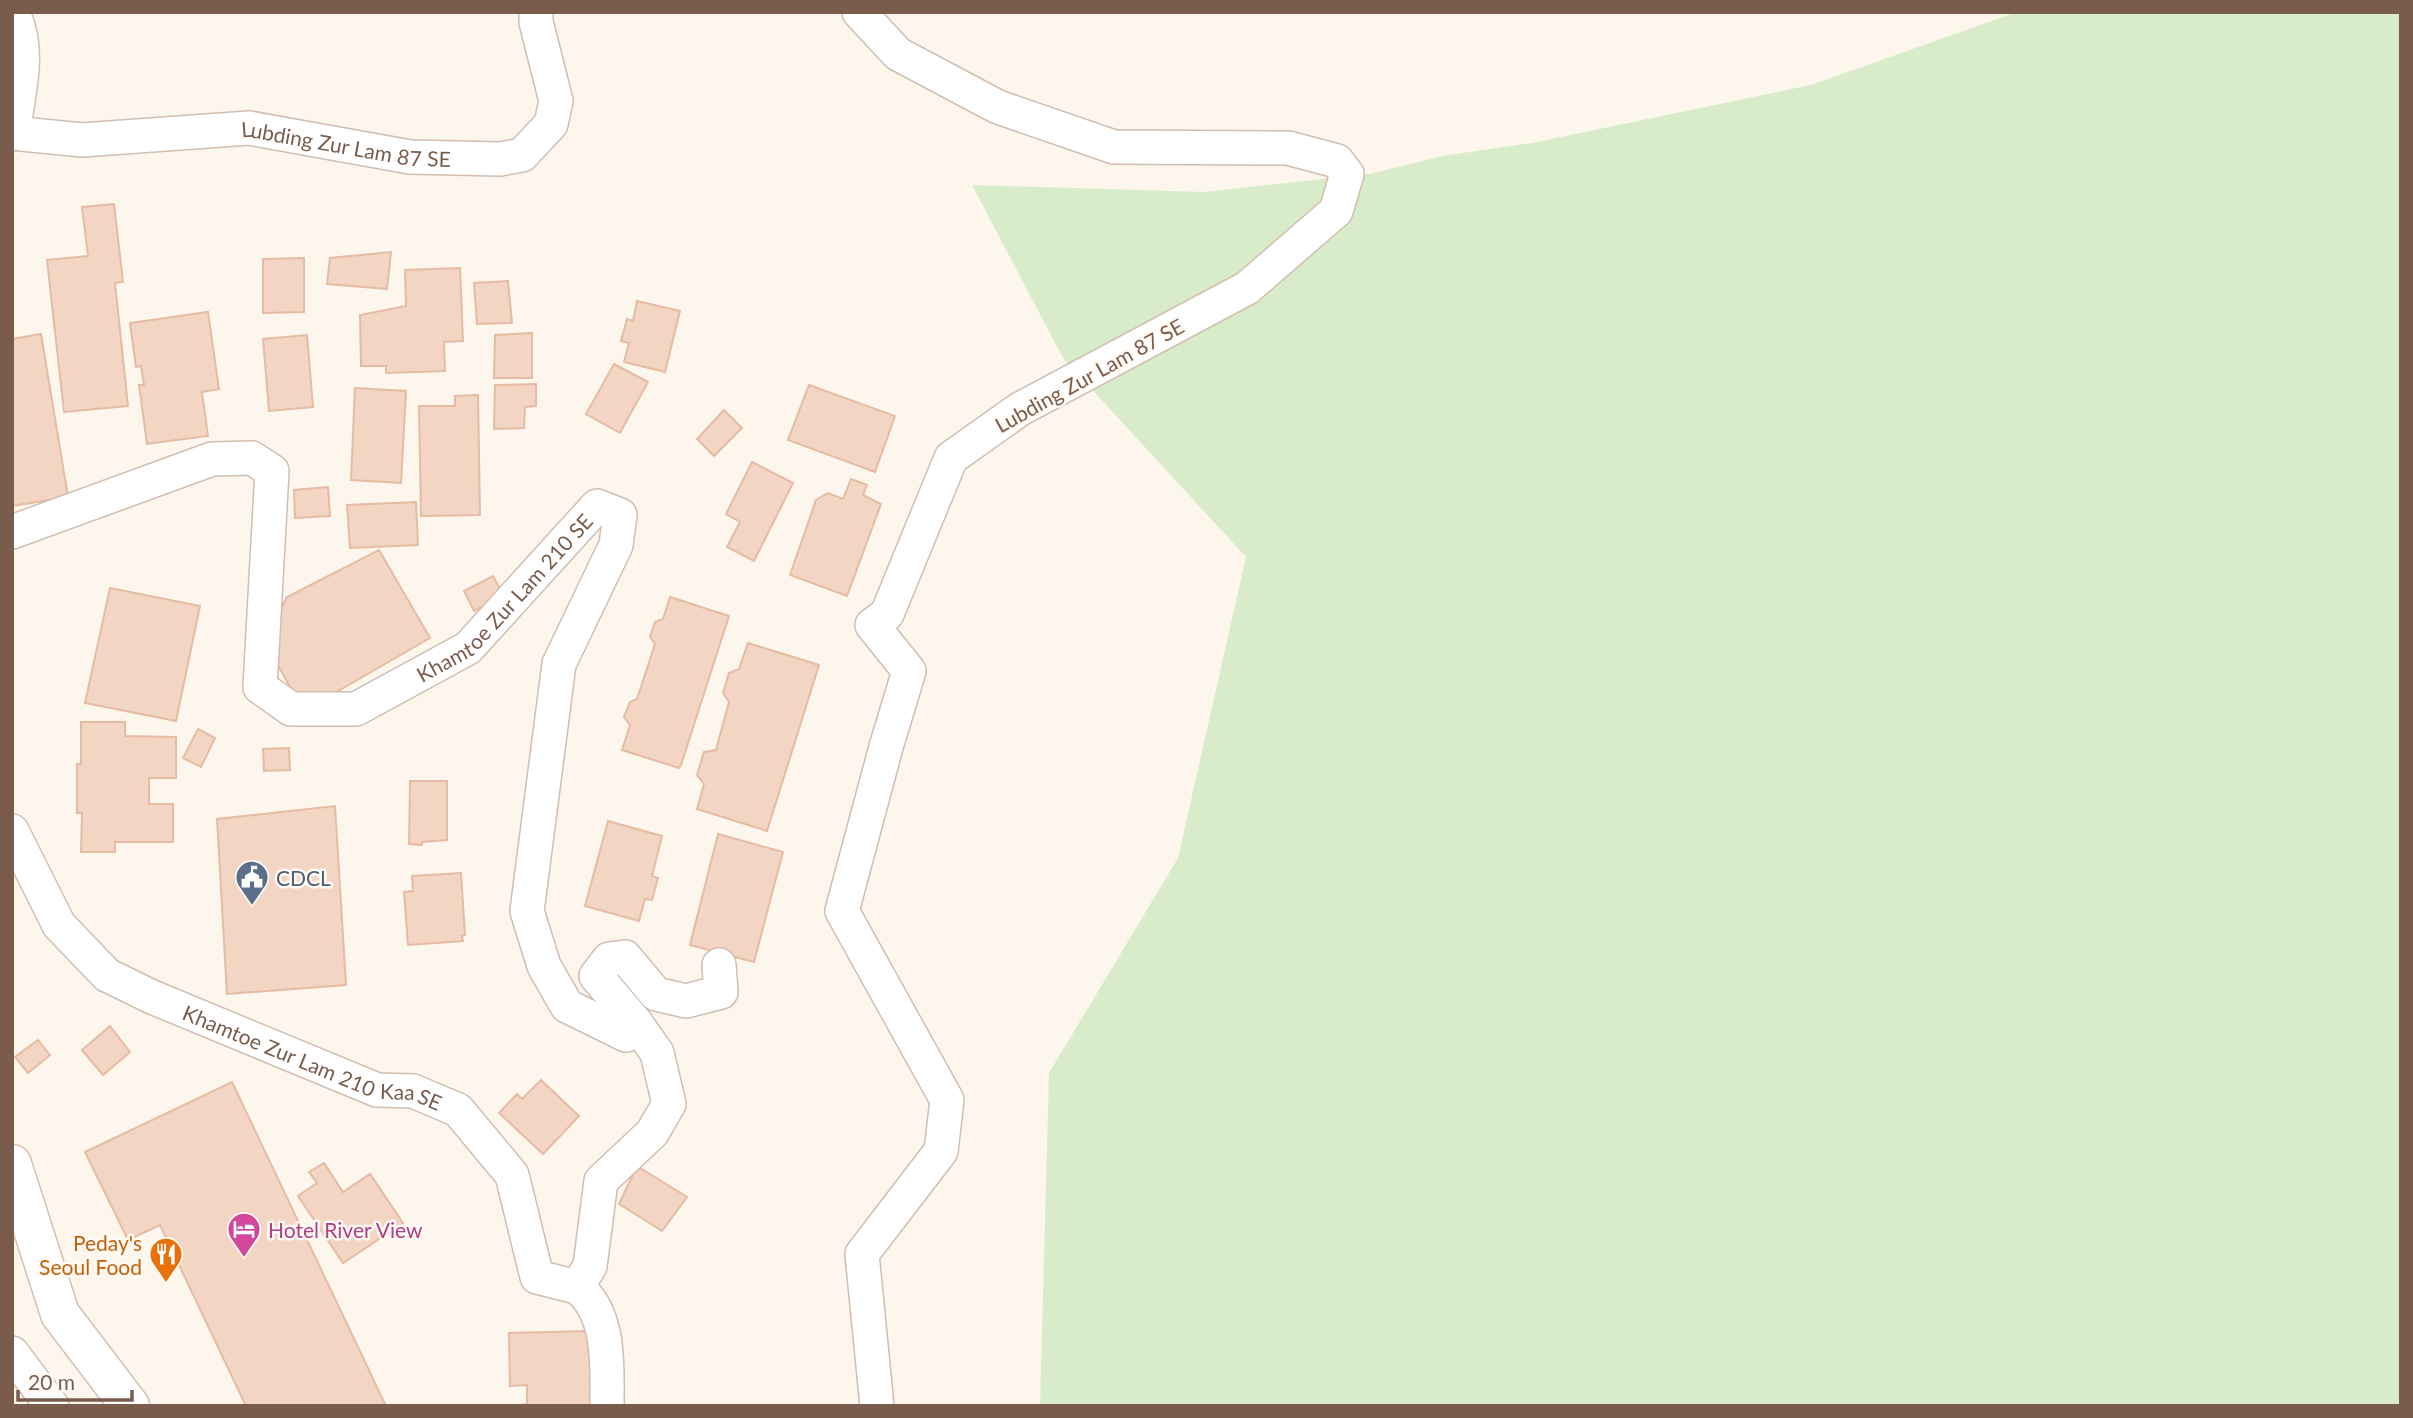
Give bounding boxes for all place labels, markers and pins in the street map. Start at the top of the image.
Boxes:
public building icon: CDCL [233,858,271,907]
place label: CDCL [276,865,331,890]
hotel icon: Hotel River View [225,1210,263,1259]
place label: Hotel River View [268,1217,423,1242]
place label: Peday's Seoul Food [39,1230,142,1279]
restaurant icon: Peday's Seoul Food [147,1235,185,1284]

